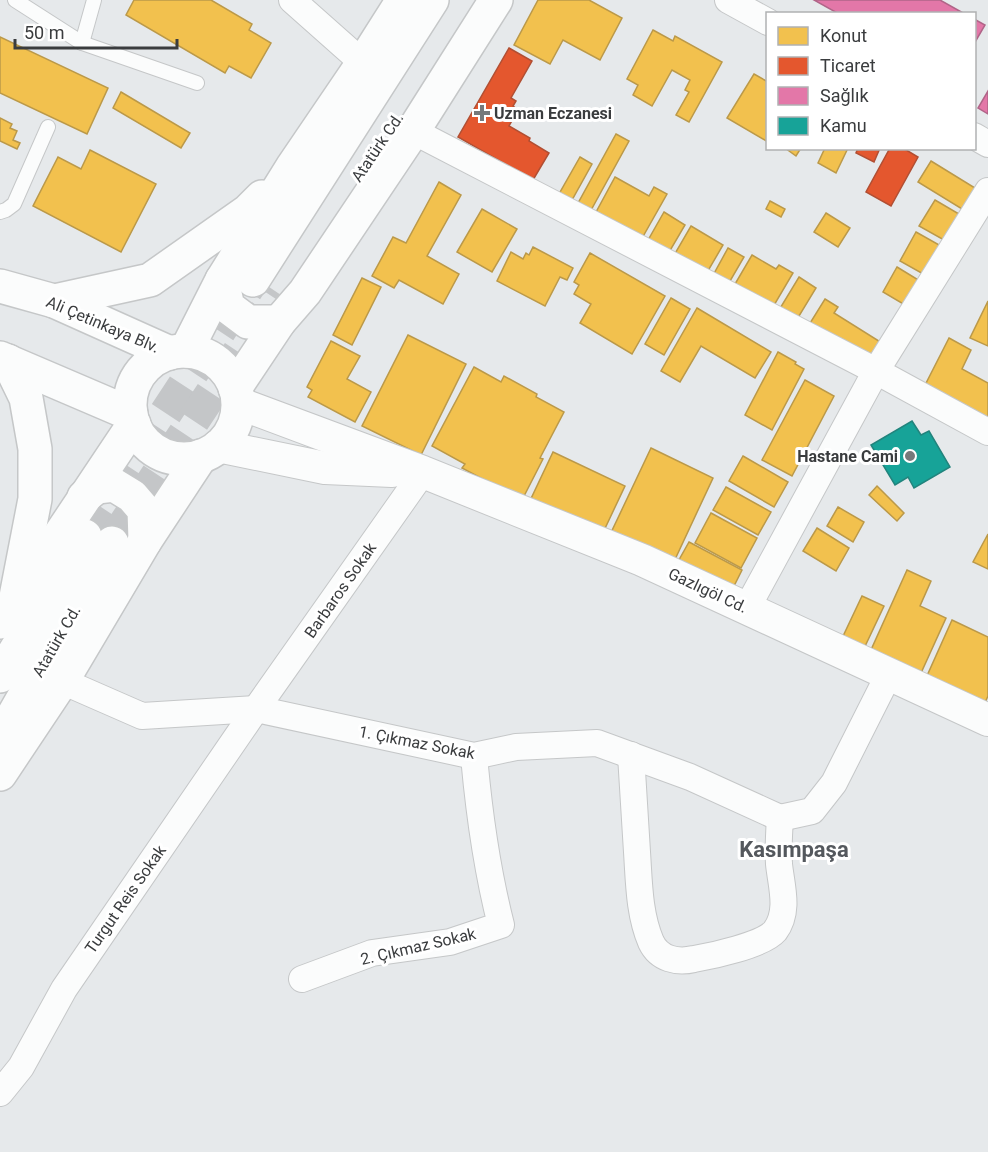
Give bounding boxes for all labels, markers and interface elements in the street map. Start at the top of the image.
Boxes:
scale bar [15,12,177,50]
legend [766,12,976,150]
text: 50 m [24,22,64,43]
text: Konut [820,25,867,46]
text: Ticaret [820,55,876,76]
text: Sağlık [820,85,869,106]
place label: Uzman Eczanesi [494,104,612,123]
marker: Uzman Eczanesi [475,106,489,120]
street label: Atatürk Cd. [347,109,408,186]
text: Kamu [820,115,867,136]
street label: Ali Çetinkaya Blv. [43,292,162,357]
place label: Hastane Cami [797,447,898,466]
marker: Hastane Cami [903,449,917,463]
street label: Barbaros Sokak [301,538,381,642]
street label: Gazlıgöl Cd. [665,564,750,617]
street label: Atatürk Cd. [28,602,85,680]
street label: 1. Çıkmaz Sokak [357,722,477,763]
district label: Kasımpaşa [739,837,849,862]
street label: Turgut Reis Sokak [81,841,170,957]
street label: 2. Çıkmaz Sokak [359,924,479,969]

